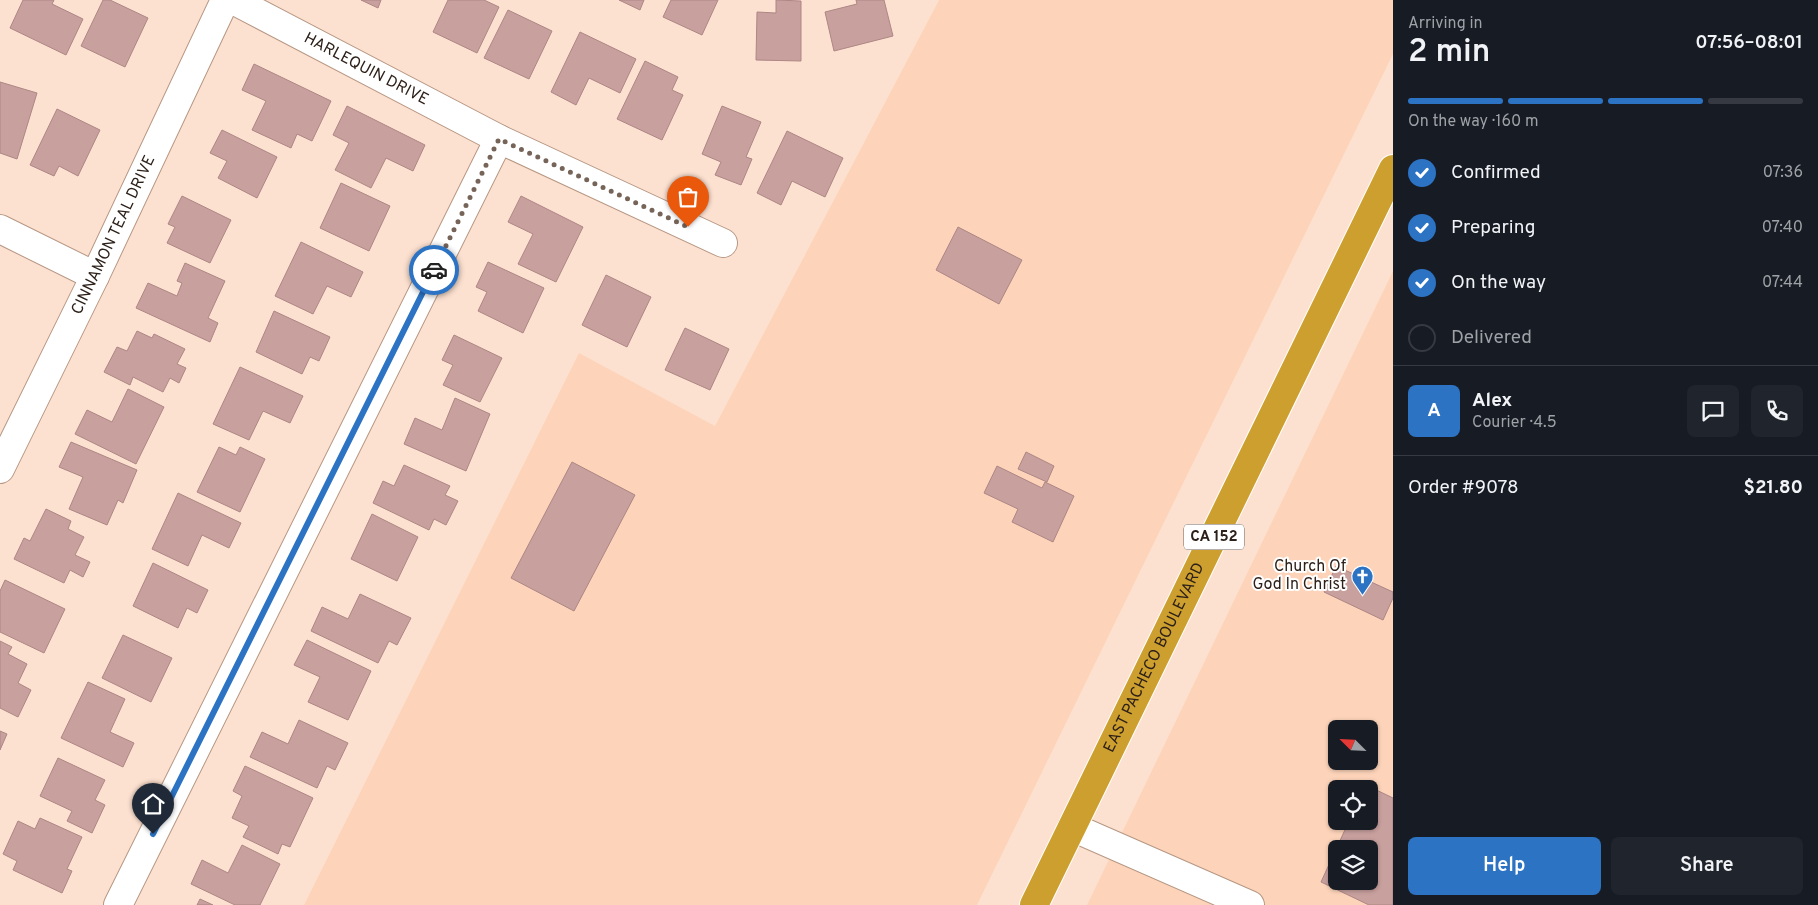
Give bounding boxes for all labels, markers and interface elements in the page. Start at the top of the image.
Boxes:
text: Arriving in [1408,14,1483,34]
street label: HARLEQUIN DRIVE [300,29,432,110]
text: 07:56–08:01 [1695,31,1803,55]
text: 2 min [1408,33,1490,73]
text: On the way · 160 m [1408,112,1539,132]
street label: CINNAMON TEAL DRIVE [67,152,160,318]
icon: check [1408,159,1436,187]
text: Confirmed [1451,161,1541,185]
text: 07:36 [1763,163,1803,183]
pin [667,176,709,227]
icon: bag [674,183,702,211]
icon: check [1408,214,1436,242]
text: Preparing [1451,216,1535,240]
text: 07:40 [1762,218,1803,238]
courier [409,245,459,295]
icon: car [420,256,448,284]
icon: check [1408,269,1436,297]
text: On the way [1451,271,1546,295]
text: 07:44 [1762,273,1803,293]
text: Delivered [1451,326,1532,350]
button: chat [1687,385,1739,437]
button: phone [1751,385,1803,437]
text: Alex [1472,389,1512,413]
text: A [1427,399,1441,423]
text: Courier · 4.5 [1472,413,1557,433]
text: Order #9078 [1408,476,1519,500]
text: $21.80 [1743,476,1803,500]
road number: CA 152 [1184,524,1244,550]
place label: Church Of God In Christ [1253,557,1347,595]
street label: EAST PACHECO BOULEVARD [1100,559,1209,756]
church icon: Church Of God In Christ [1350,564,1374,595]
north arrow [1328,720,1378,770]
map controls [1328,720,1378,890]
button: locate [1328,780,1378,830]
pin [132,783,174,834]
icon: home [139,790,167,818]
button: Help [1408,837,1601,895]
button: Share [1611,837,1803,895]
button: layers [1328,840,1378,890]

